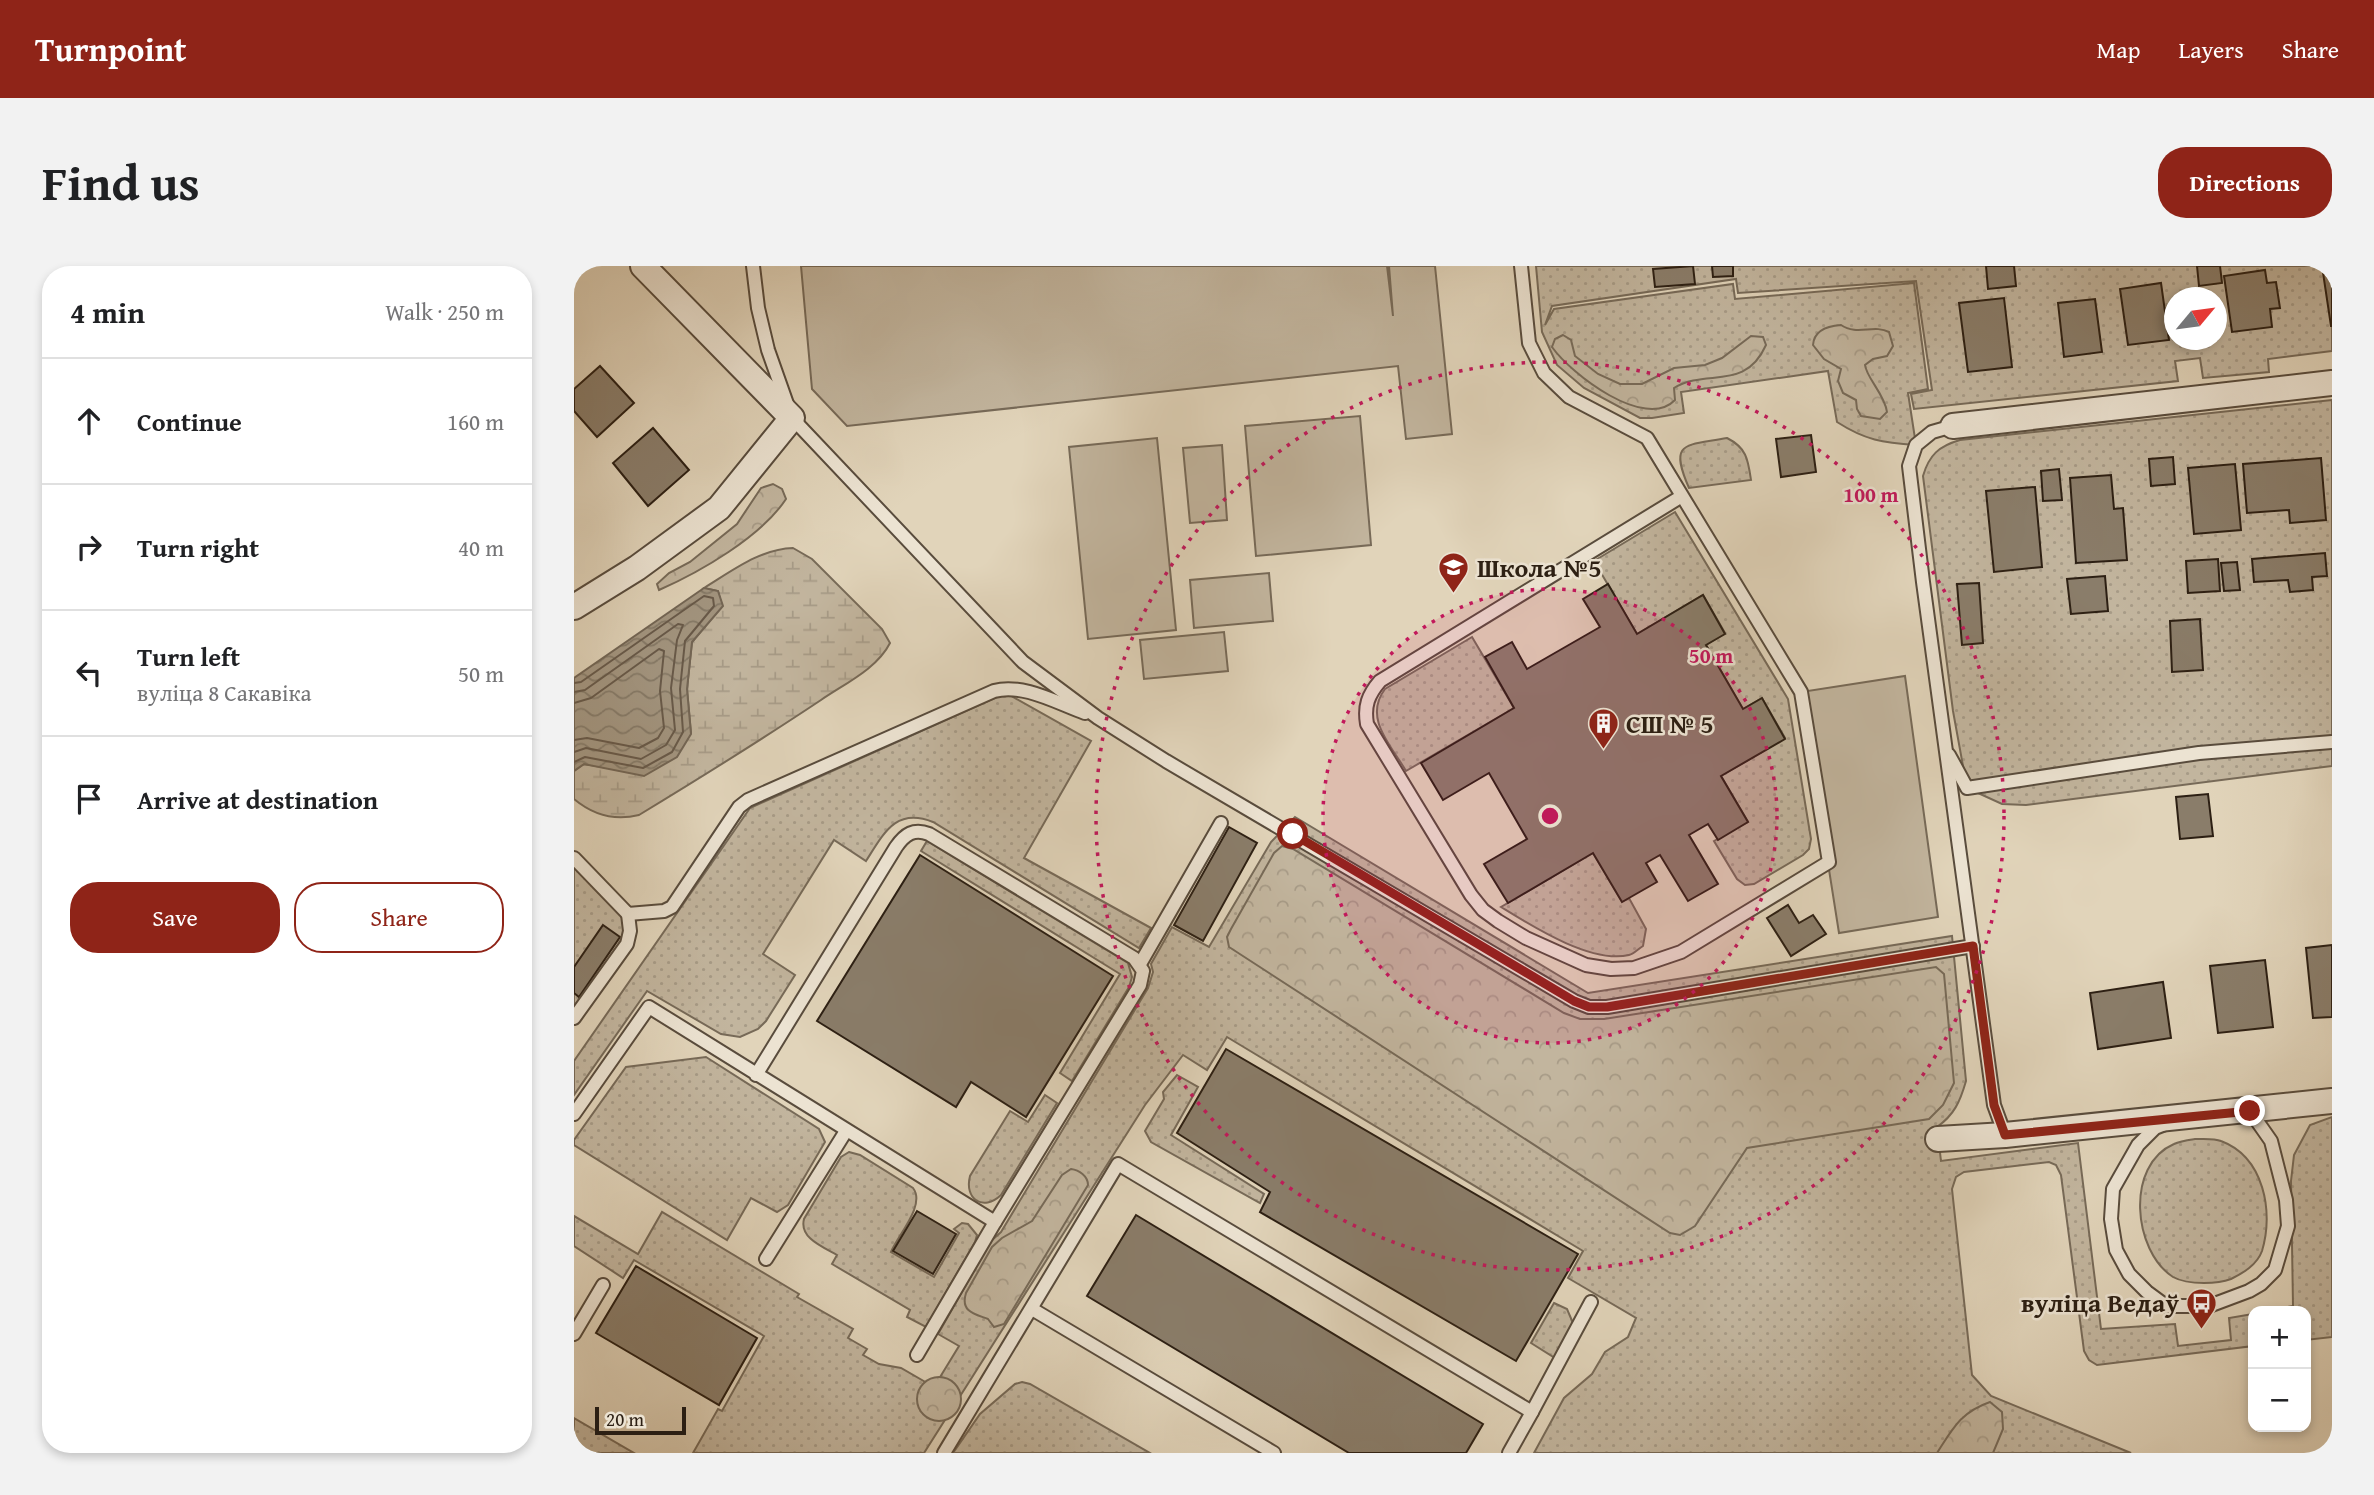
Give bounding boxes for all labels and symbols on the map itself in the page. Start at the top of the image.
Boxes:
north arrow [2164,287,2227,350]
text: 100 m [1843,479,1899,510]
place label: Школа №5 [1477,548,1602,587]
school or university icon: Школа №5 [1437,551,1471,595]
text: 50 m [1689,640,1733,671]
place label: СШ № 5 [1626,704,1714,743]
building icon: СШ № 5 [1586,707,1620,751]
centre of rings [1538,804,1562,828]
route start [1277,818,1308,849]
route end [2234,1095,2265,1126]
place label: вуліца Ведаў [2021,1283,2179,1322]
bus stop icon: вуліца Ведаў [2185,1286,2219,1330]
scale bar [595,1404,686,1436]

